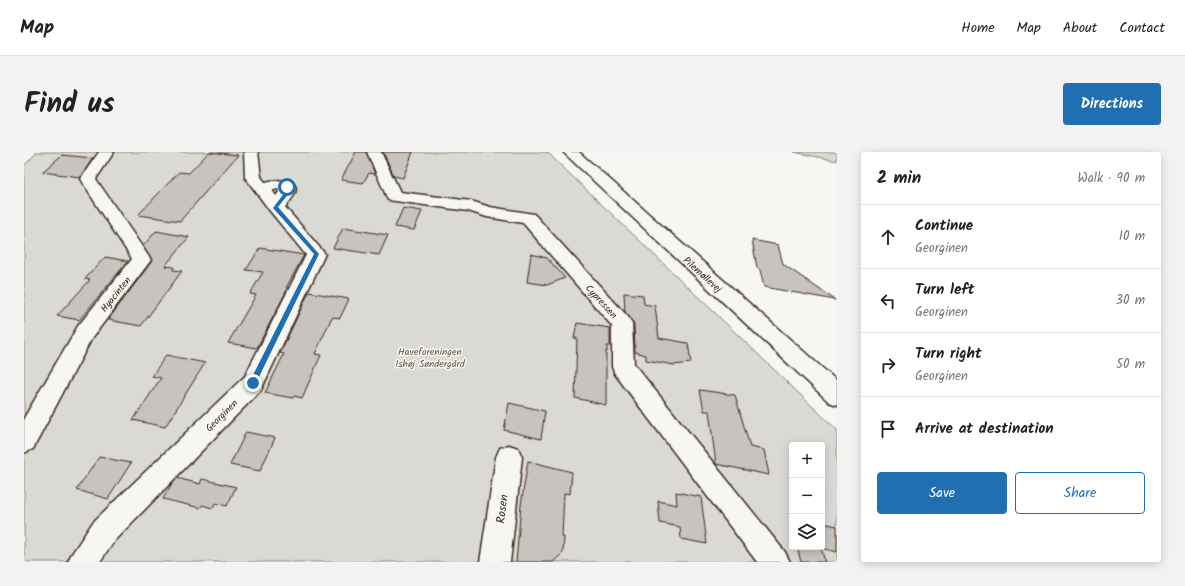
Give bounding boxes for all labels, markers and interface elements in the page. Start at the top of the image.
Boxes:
text: Map [20,13,54,43]
text: Home [961,17,995,39]
text: Map [1017,17,1041,39]
text: About [1063,17,1097,39]
text: Contact [1119,17,1165,39]
text: Find us [24,82,115,127]
button: Directions [1063,83,1161,125]
text: 2 min [877,165,921,192]
text: Walk · 90 m [1078,168,1145,189]
route start [278,178,296,196]
text: Continue [915,214,973,238]
icon: ahead [877,226,899,248]
text: 10 m [1119,226,1145,247]
text: Georginen [915,238,968,259]
street label: Pilemøllevej [679,253,726,297]
street label: Hyacinten [96,273,135,316]
text: Turn left [915,278,975,302]
street label: Cypressen [581,281,621,322]
icon: left [877,290,899,312]
text: 30 m [1116,290,1145,311]
text: Georginen [915,302,968,323]
text: Turn right [915,342,982,366]
park label: Haveforeningen Ishøj Søndergård [395,344,466,372]
icon: right [877,354,899,376]
text: 50 m [1116,354,1145,375]
text: Georginen [915,366,968,387]
route end [244,374,262,392]
street label: Georginen [202,396,242,436]
text: Arrive at destination [915,417,1054,441]
icon: arrive [877,418,899,440]
map controls [789,442,825,550]
button: + [789,442,825,478]
button: Save [877,472,1007,514]
button: Share [1015,472,1145,514]
button: − [789,478,825,514]
street label: Rosen [491,493,514,525]
button: layers [789,514,825,550]

